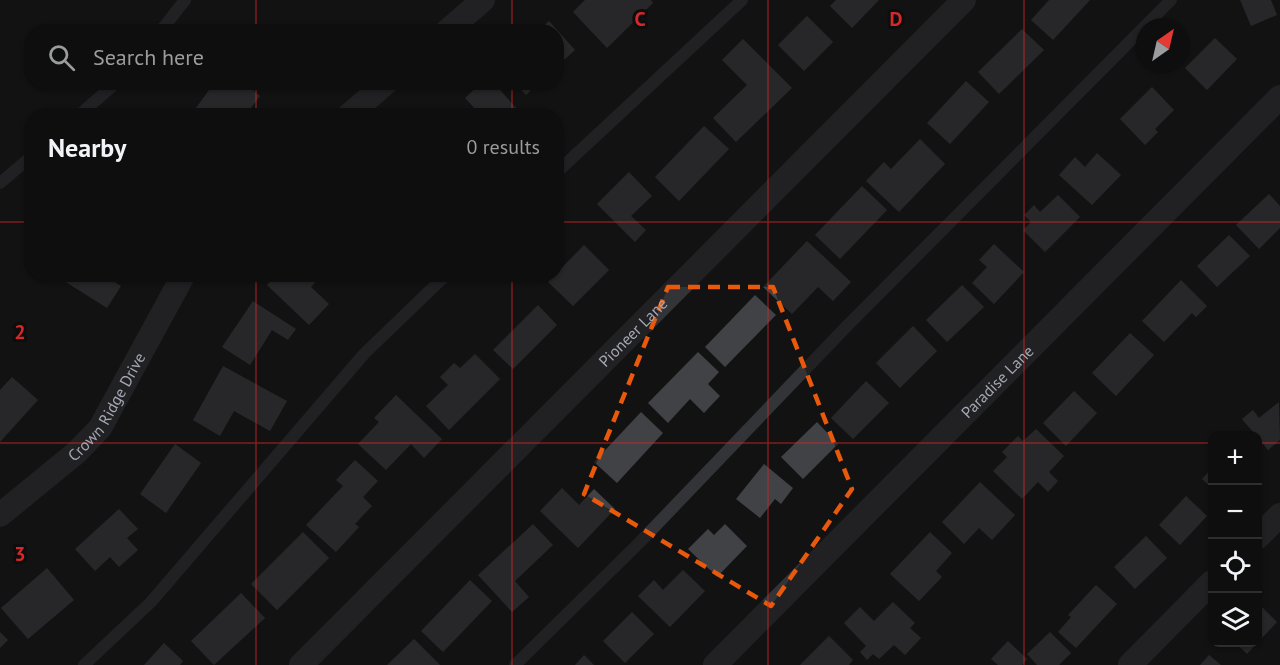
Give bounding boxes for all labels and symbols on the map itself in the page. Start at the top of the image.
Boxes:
text: C [634,6,646,32]
text: D [890,6,903,32]
north arrow [1136,18,1190,72]
street label: Pioneer Lane [594,294,671,371]
text: 2 [14,319,26,345]
street label: Paradise Lane [957,341,1038,422]
street label: Crown Ridge Drive [64,349,149,465]
text: 3 [14,541,26,567]

